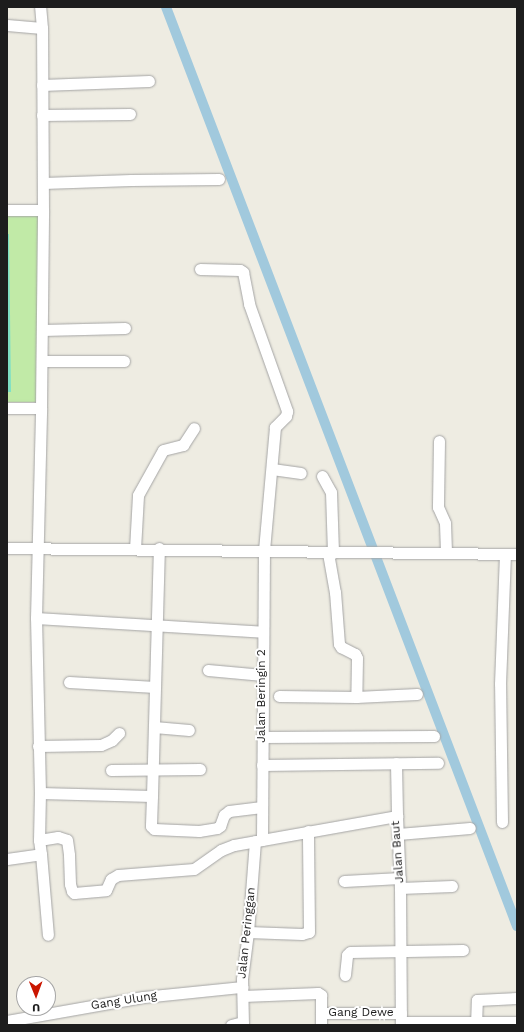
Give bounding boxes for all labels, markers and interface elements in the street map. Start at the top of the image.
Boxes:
street label: Jalan Beringin 2 [255,649,269,743]
street label: Jalan Baut [389,820,407,884]
street label: Jalan Peringgan [235,887,259,979]
north arrow [16,976,56,1016]
street label: Gang Ulung [90,989,158,1013]
text: U [32,1001,40,1014]
street label: Gang Dewe [328,1006,394,1020]

